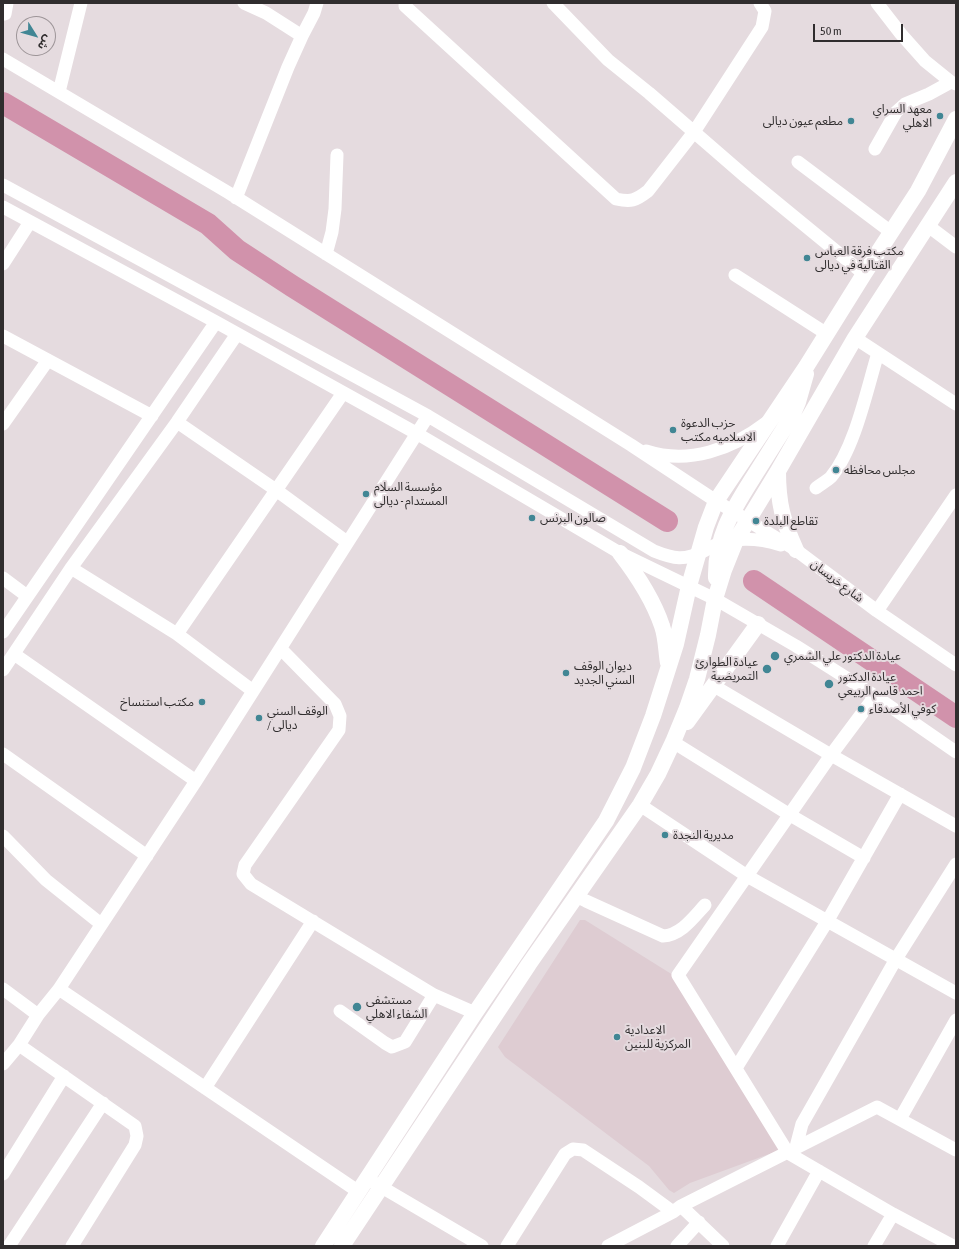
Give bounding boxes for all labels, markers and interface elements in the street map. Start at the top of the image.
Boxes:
north arrow [16,16,56,56]
scale bar [815,16,905,42]
text: 50 m [820,24,842,38]
text: ش [35,33,54,52]
place label: معهد السراي الاهلي [873,102,932,130]
marker: معهد السراي الاهلي [935,111,945,121]
place label: مطعم عيون ديالى [763,114,843,128]
marker: مطعم عيون ديالى [846,116,856,126]
place label: مكتب فرقة العباس القتالية في ديالى [815,244,904,272]
marker: مكتب فرقة العباس القتالية في ديالى [802,253,812,263]
place label: حزب الدعوة الاسلاميه مكتب [681,416,756,444]
marker: حزب الدعوة الاسلاميه مكتب [668,425,678,435]
place label: مجلس محافظه [844,463,916,477]
marker: مجلس محافظه [831,465,841,475]
place label: مؤسسة السلام المستدام - ديالى [374,480,448,508]
marker: مؤسسة السلام المستدام - ديالى [361,489,371,499]
place label: صالون البرنس [540,511,606,525]
marker: صالون البرنس [527,513,537,523]
place label: تقاطع البلدة [764,514,818,528]
marker: تقاطع البلدة [751,516,761,526]
street label: شارع خريسان [808,557,866,605]
place label: عيادة الدكتور علي الشمري [784,649,901,663]
marker: عيادة الدكتور علي الشمري [769,650,781,662]
place label: عيادة الطوارئ التمريضية [695,655,758,683]
place label: ديوان الوقف السني الجديد [574,659,635,687]
marker: عيادة الطوارئ التمريضية [761,663,773,675]
marker: ديوان الوقف السني الجديد [561,668,571,678]
place label: عيادة الدكتور احمد قاسم الربيعي [838,670,923,698]
marker: عيادة الدكتور احمد قاسم الربيعي [823,678,835,690]
place label: مكتب استنساخ [120,695,194,709]
marker: مكتب استنساخ [197,697,207,707]
place label: كوفي الأصدقاء [869,702,936,716]
place label: الوقف السني / ديالى [267,704,328,732]
marker: كوفي الأصدقاء [856,704,866,714]
marker: الوقف السني / ديالى [254,713,264,723]
place label: مديرية النجدة [673,828,734,842]
marker: مديرية النجدة [660,830,670,840]
place label: مستشفى الشفاء الاهلي [366,993,427,1021]
marker: مستشفى الشفاء الاهلي [351,1001,363,1013]
place label: الاعدادية المركزية للبنين [625,1023,691,1051]
marker: الاعدادية المركزية للبنين [612,1032,622,1042]

